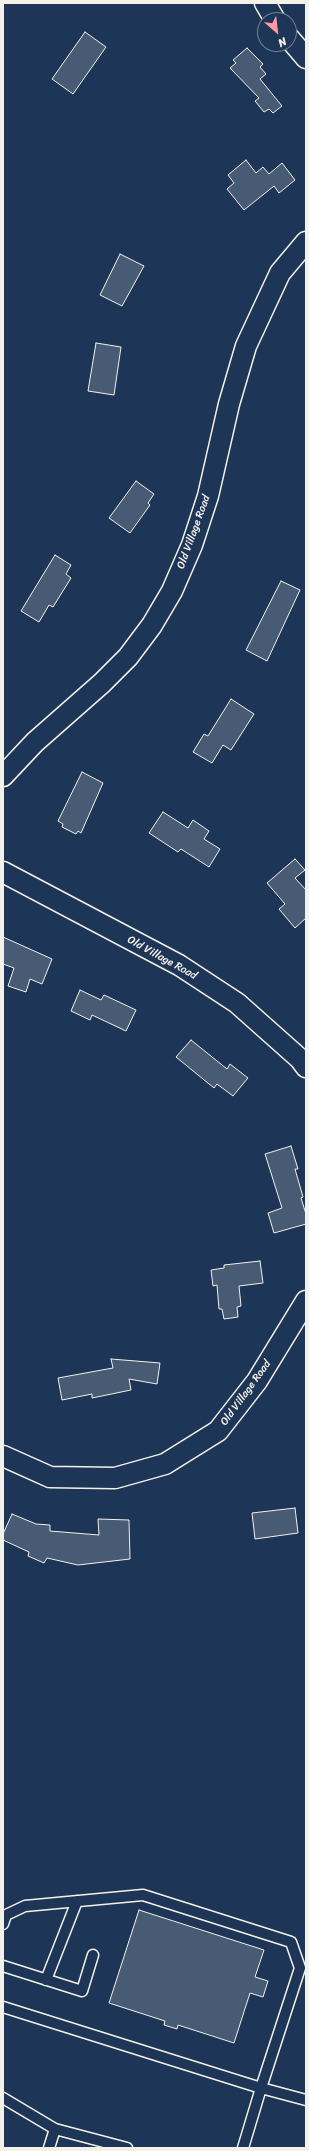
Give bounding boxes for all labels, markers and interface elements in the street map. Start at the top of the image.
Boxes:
north arrow [257,12,297,52]
text: N [275,32,290,52]
street label: Old Village Road [175,493,213,571]
street label: Old Village Road [125,933,199,983]
street label: Old Village Road [218,1358,274,1428]

